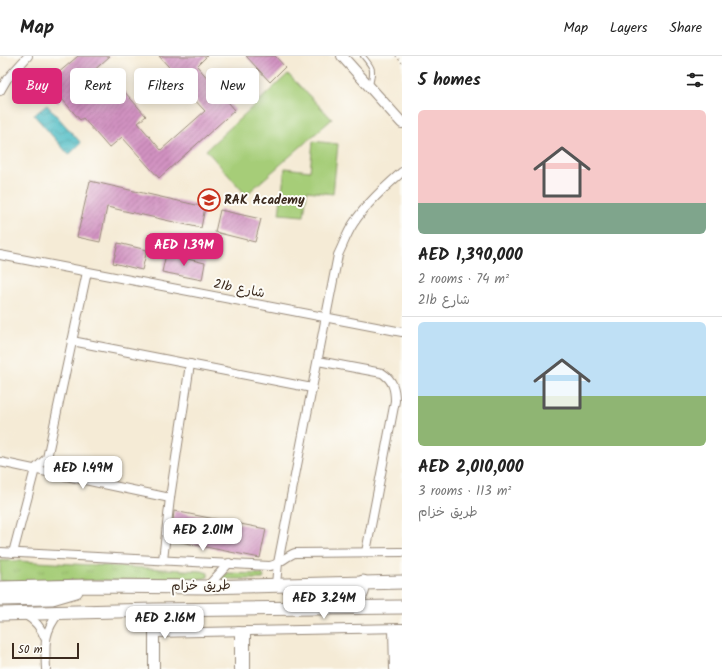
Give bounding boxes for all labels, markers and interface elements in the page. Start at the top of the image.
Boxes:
text: Map [20,13,54,43]
text: Map [564,17,588,39]
text: Layers [610,17,648,39]
text: Share [670,17,702,39]
text: 5 homes [418,67,481,94]
chip: Buy [12,68,62,104]
chip: Rent [70,68,126,104]
chip: Filters [134,68,198,104]
chip: New [206,68,259,104]
icon: filters [684,69,706,91]
icon: home [526,136,598,208]
school or university icon: RAK Academy [196,187,222,213]
place label: RAK Academy [224,190,305,211]
pin: AED 1.39M [138,233,230,267]
text: AED 1.39M [154,235,214,256]
text: AED 1,390,000 [418,242,523,269]
text: 2 rooms · 74 m² [418,269,509,290]
street label: 21b شارع [212,274,266,304]
text: 21b شارع [418,290,470,311]
icon: home [526,348,598,420]
text: AED 2,010,000 [418,454,524,481]
pin: AED 1.49M [37,456,129,490]
text: AED 1.49M [53,458,113,479]
text: 3 rooms · 113 m² [418,481,511,502]
text: طريق خزام [418,502,477,523]
pin: AED 2.01M [157,518,249,552]
text: AED 2.01M [173,520,233,541]
street label: طريق خزام [171,575,231,597]
pin: AED 3.24M [278,586,370,620]
text: AED 3.24M [292,588,356,609]
pin: AED 2.16M [119,606,211,640]
text: AED 2.16M [135,608,195,629]
scale bar [12,641,79,660]
text: 50 m [18,641,43,659]

